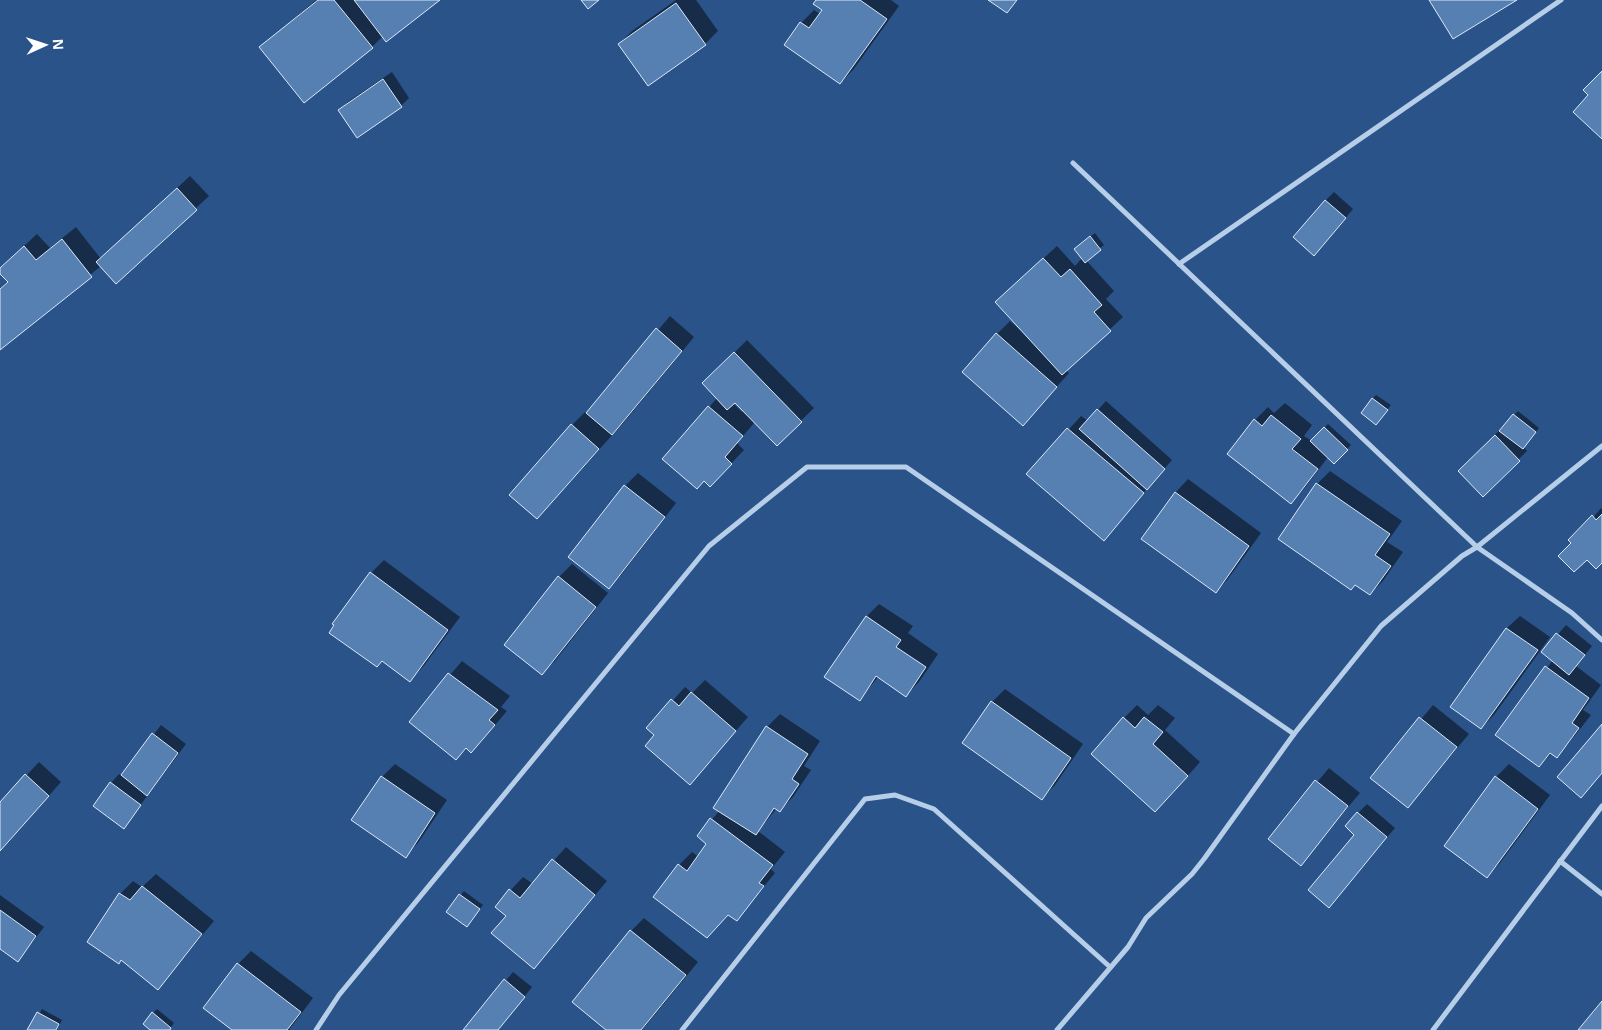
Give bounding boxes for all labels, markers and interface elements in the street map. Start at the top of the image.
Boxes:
north arrow [20,20,70,70]
text: N [49,38,68,50]

